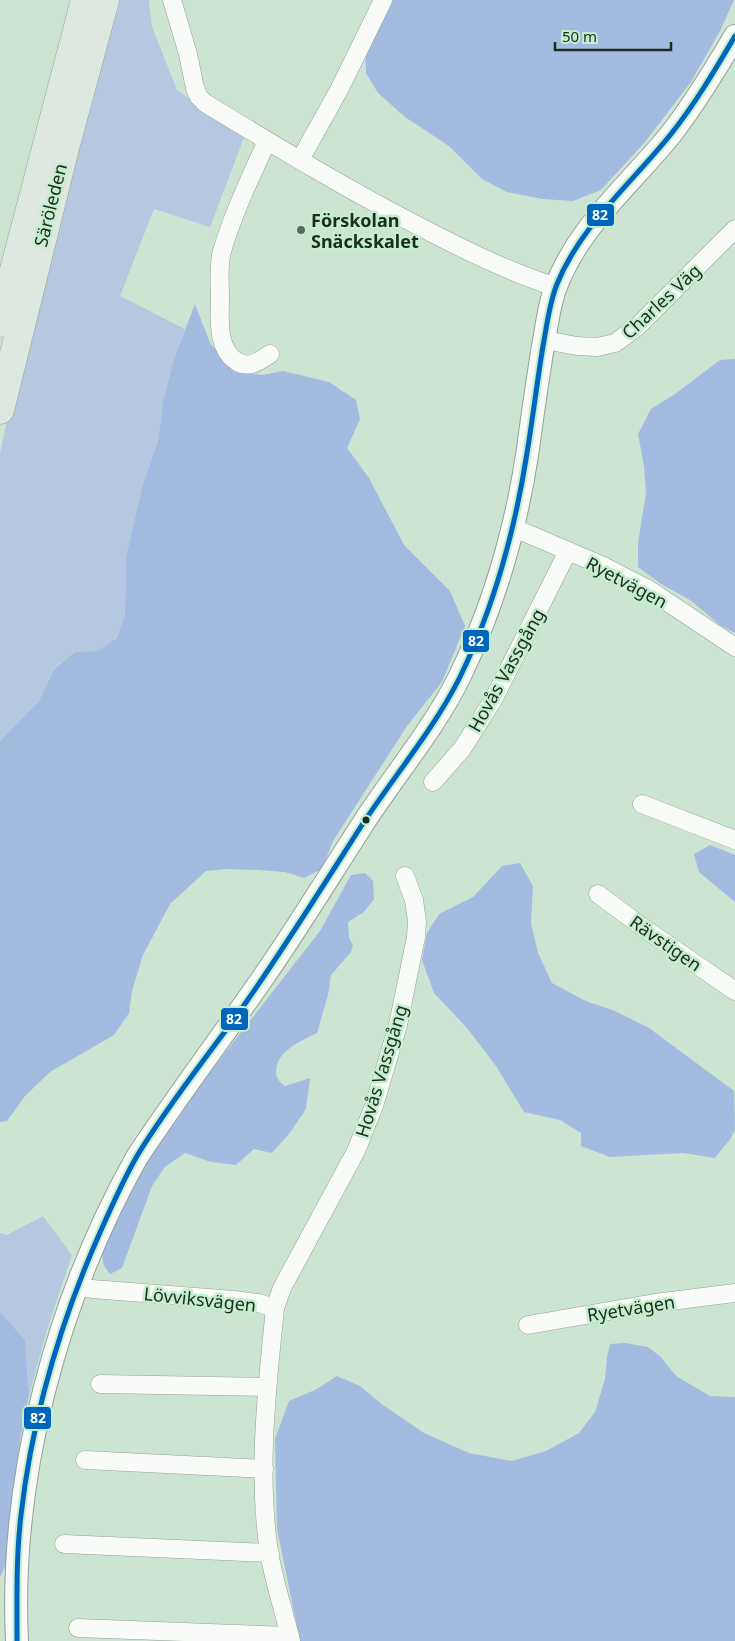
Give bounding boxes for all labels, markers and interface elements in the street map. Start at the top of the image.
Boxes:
scale bar [555,20,671,52]
text: 50 m [562,26,597,46]
street label: Säröleden [28,161,72,249]
line badge: 82 [586,203,615,227]
text: 82 [592,205,608,224]
place label: Förskolan Snäckskalet [311,208,419,253]
marker: Förskolan Snäckskalet [295,224,307,236]
street label: Charles Väg [616,258,706,344]
street label: Ryetvägen [582,551,672,613]
street label: Hovås Vassgång [462,604,550,736]
line badge: 82 [462,629,490,653]
text: 82 [468,631,484,650]
unlabelled marker [361,815,371,825]
street label: Rävstigen [625,909,707,977]
street label: Hovås Vassgång [349,1002,413,1140]
line badge: 82 [220,1007,249,1031]
text: 82 [226,1009,242,1028]
street label: Lövviksvägen [143,1281,257,1317]
street label: Ryetvägen [585,1289,677,1327]
line badge: 82 [23,1406,52,1430]
text: 82 [30,1408,46,1427]

